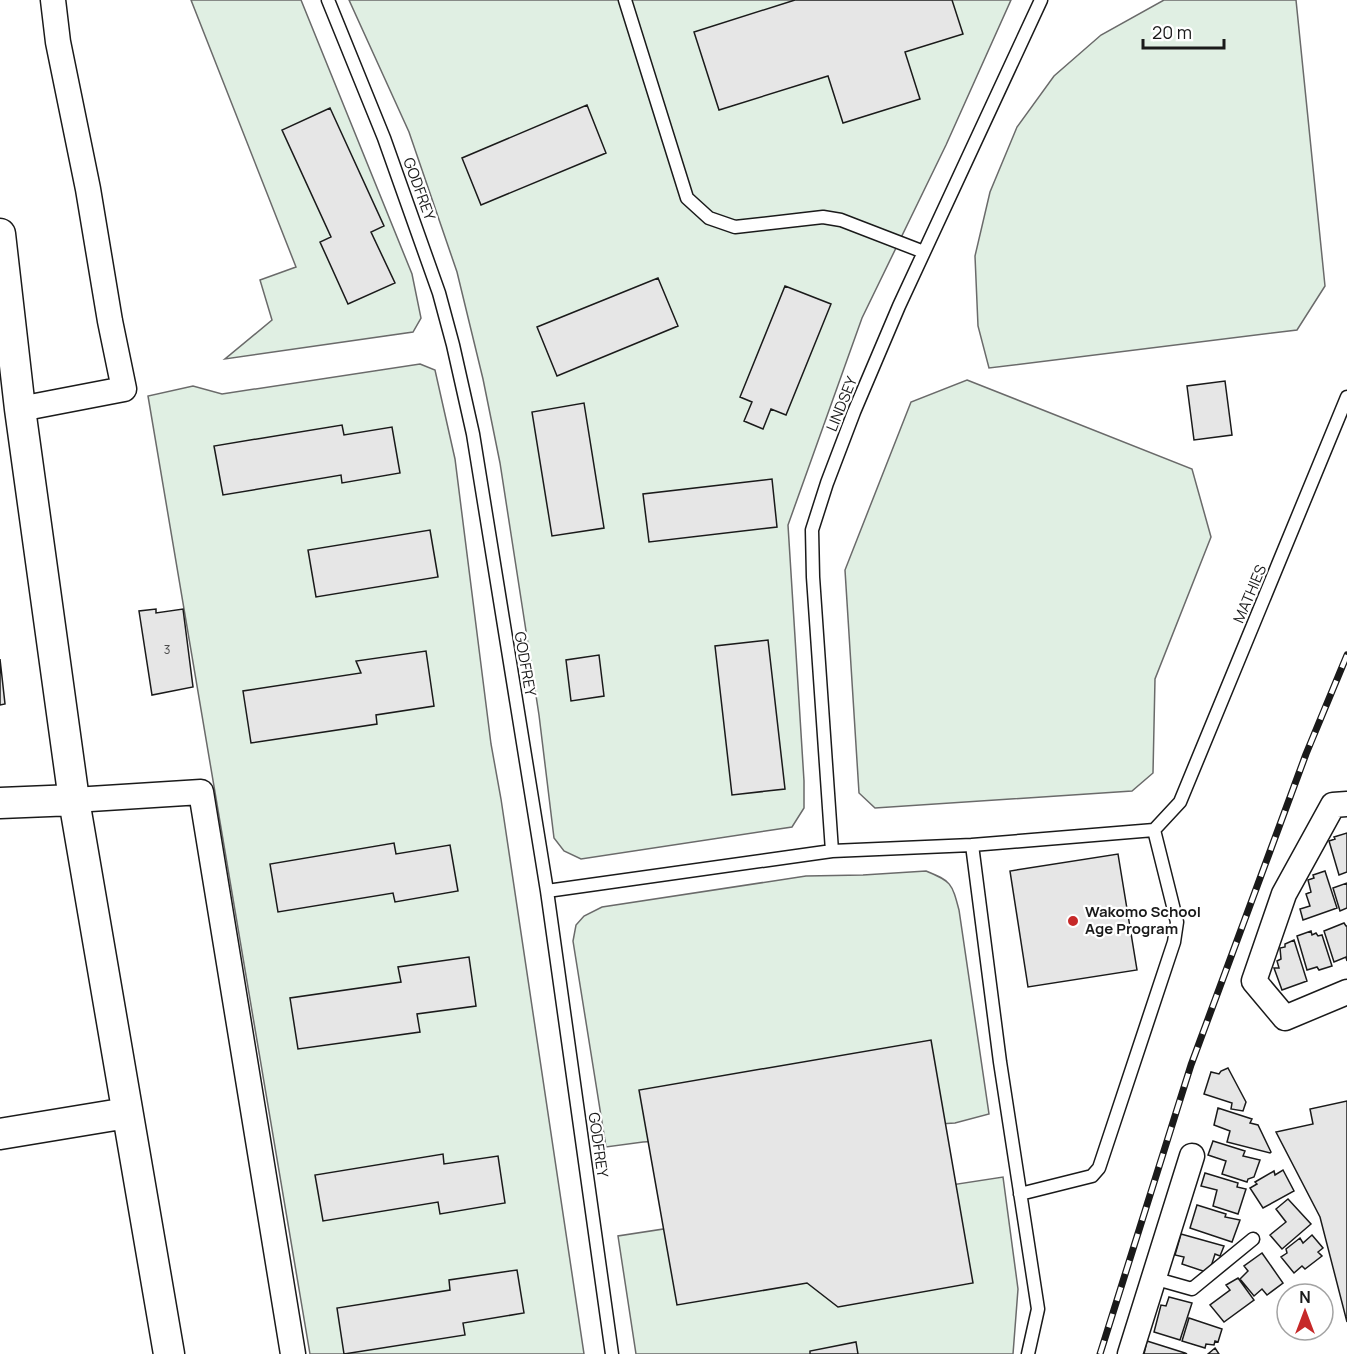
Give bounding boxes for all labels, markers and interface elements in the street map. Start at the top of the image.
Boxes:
scale bar [1143,12,1224,50]
text: 20 m [1152,20,1192,44]
street label: GODFREY [398,155,441,224]
street label: LINDSEY [821,373,862,434]
street label: MATHIES [1228,561,1271,626]
street label: GODFREY [509,630,542,699]
house number: 3 [164,641,170,658]
place label: Wakomo School Age Program [1085,901,1201,939]
marker: Wakomo School Age Program [1066,914,1080,928]
street label: GODFREY [584,1111,614,1179]
north arrow [1275,1282,1335,1342]
text: N [1299,1286,1311,1308]

